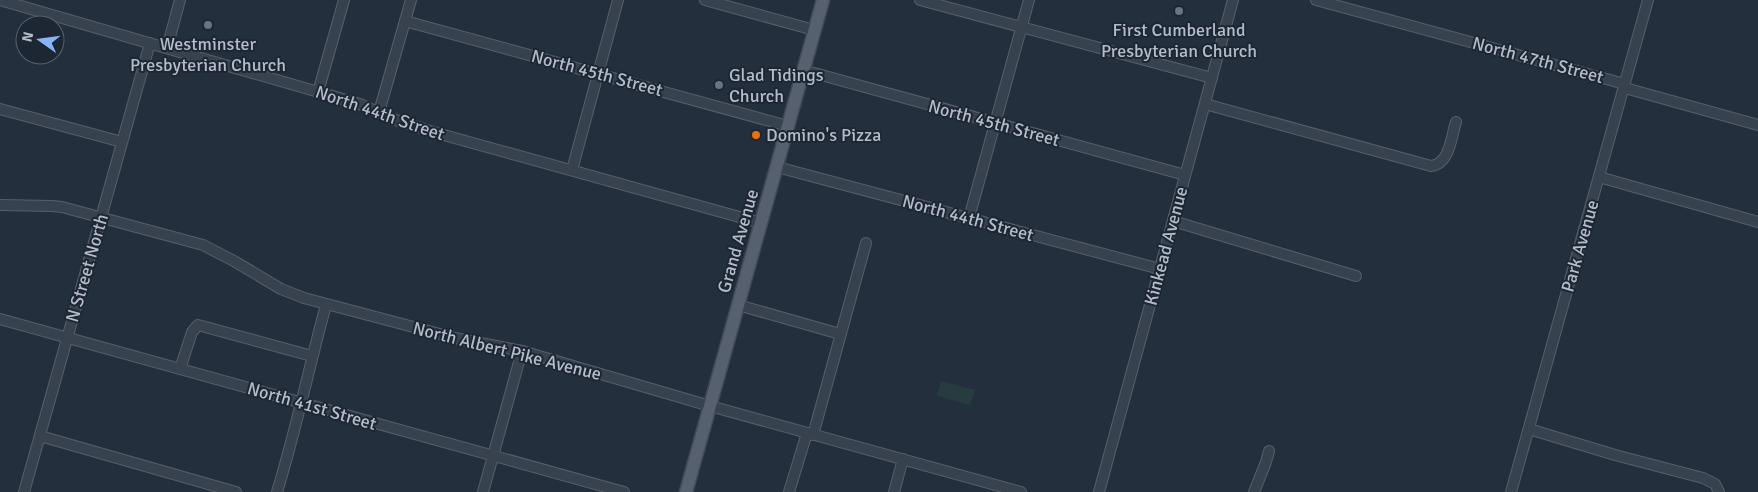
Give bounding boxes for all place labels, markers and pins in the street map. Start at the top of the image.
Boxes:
marker: First Cumberland Presbyterian Church [1173,5,1185,17]
marker: Westminster Presbyterian Church [202,19,214,31]
place label: First Cumberland Presbyterian Church [1101,19,1257,62]
place label: Westminster Presbyterian Church [130,33,286,76]
place label: Glad Tidings Church [729,64,824,107]
marker: Glad Tidings Church [713,79,725,91]
place label: Domino's Pizza [766,124,881,146]
marker: Domino's Pizza [750,129,762,141]

